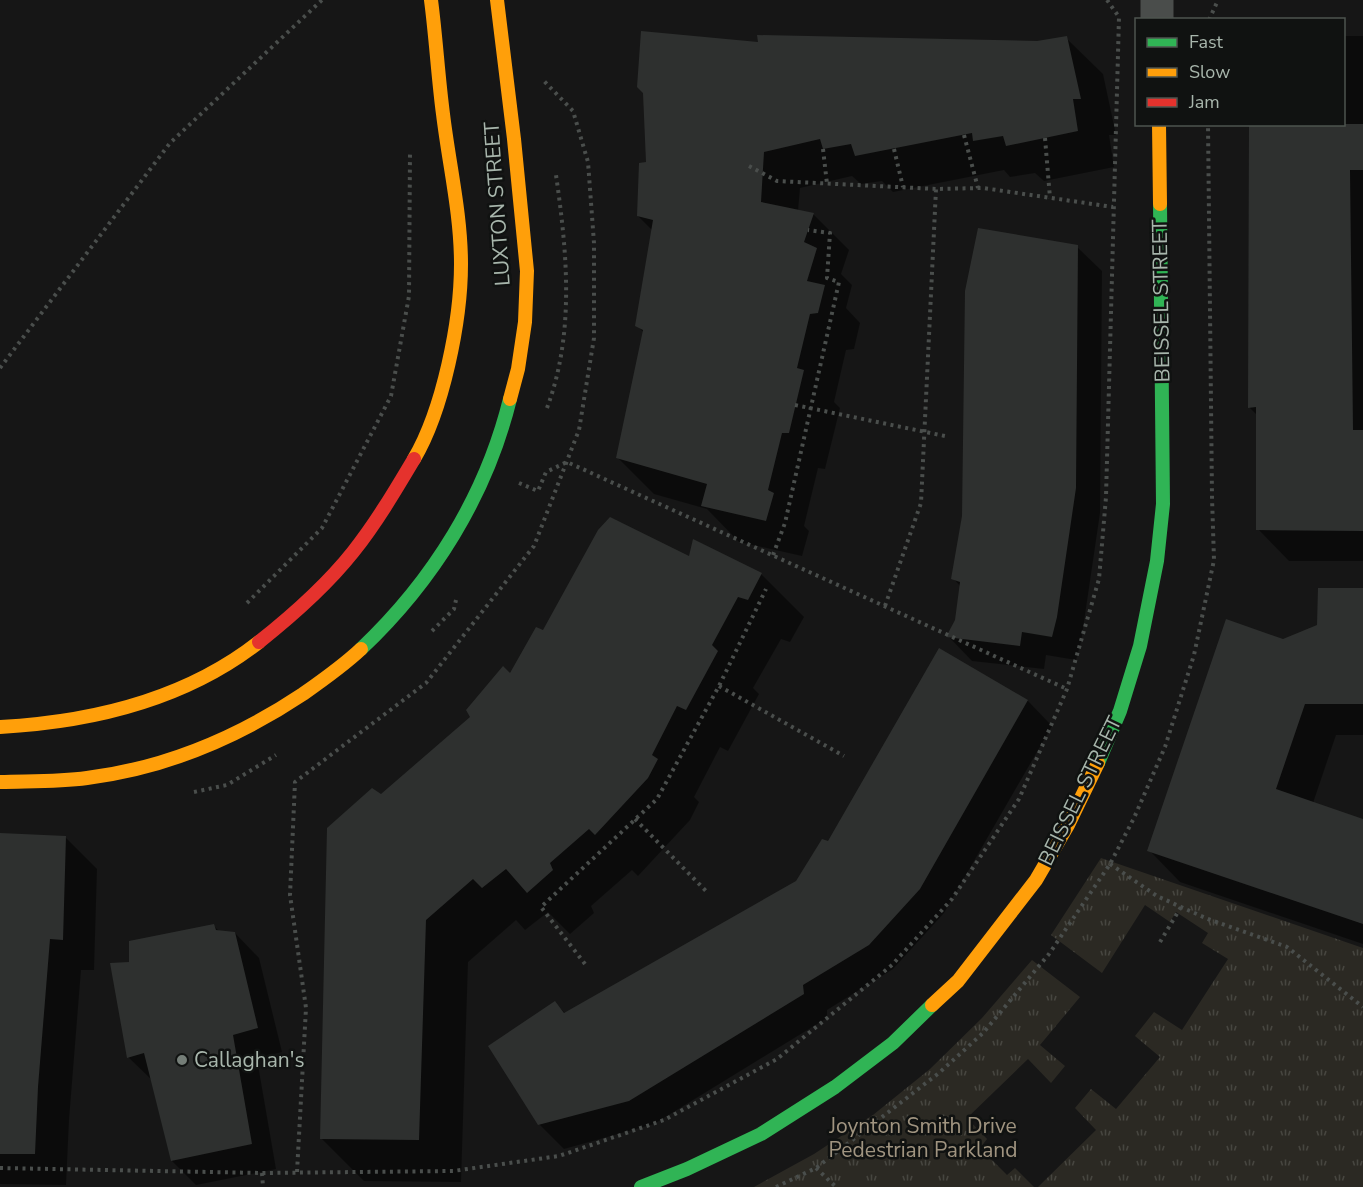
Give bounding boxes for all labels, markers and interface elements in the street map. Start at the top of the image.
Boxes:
legend [1135,18,1345,126]
text: Fast [1189,30,1224,54]
text: Slow [1189,60,1230,84]
text: Jam [1188,90,1220,114]
street label: LUXTON STREET [477,121,517,287]
street label: BEISSEL STREET [1146,219,1176,383]
street label: BEISSEL STREET [1032,711,1128,870]
place label: Callaghan's [194,1046,305,1074]
marker: Callaghan's [175,1053,189,1067]
park label: Joynton Smith Drive Pedestrian Parkland [828,1112,1018,1164]

